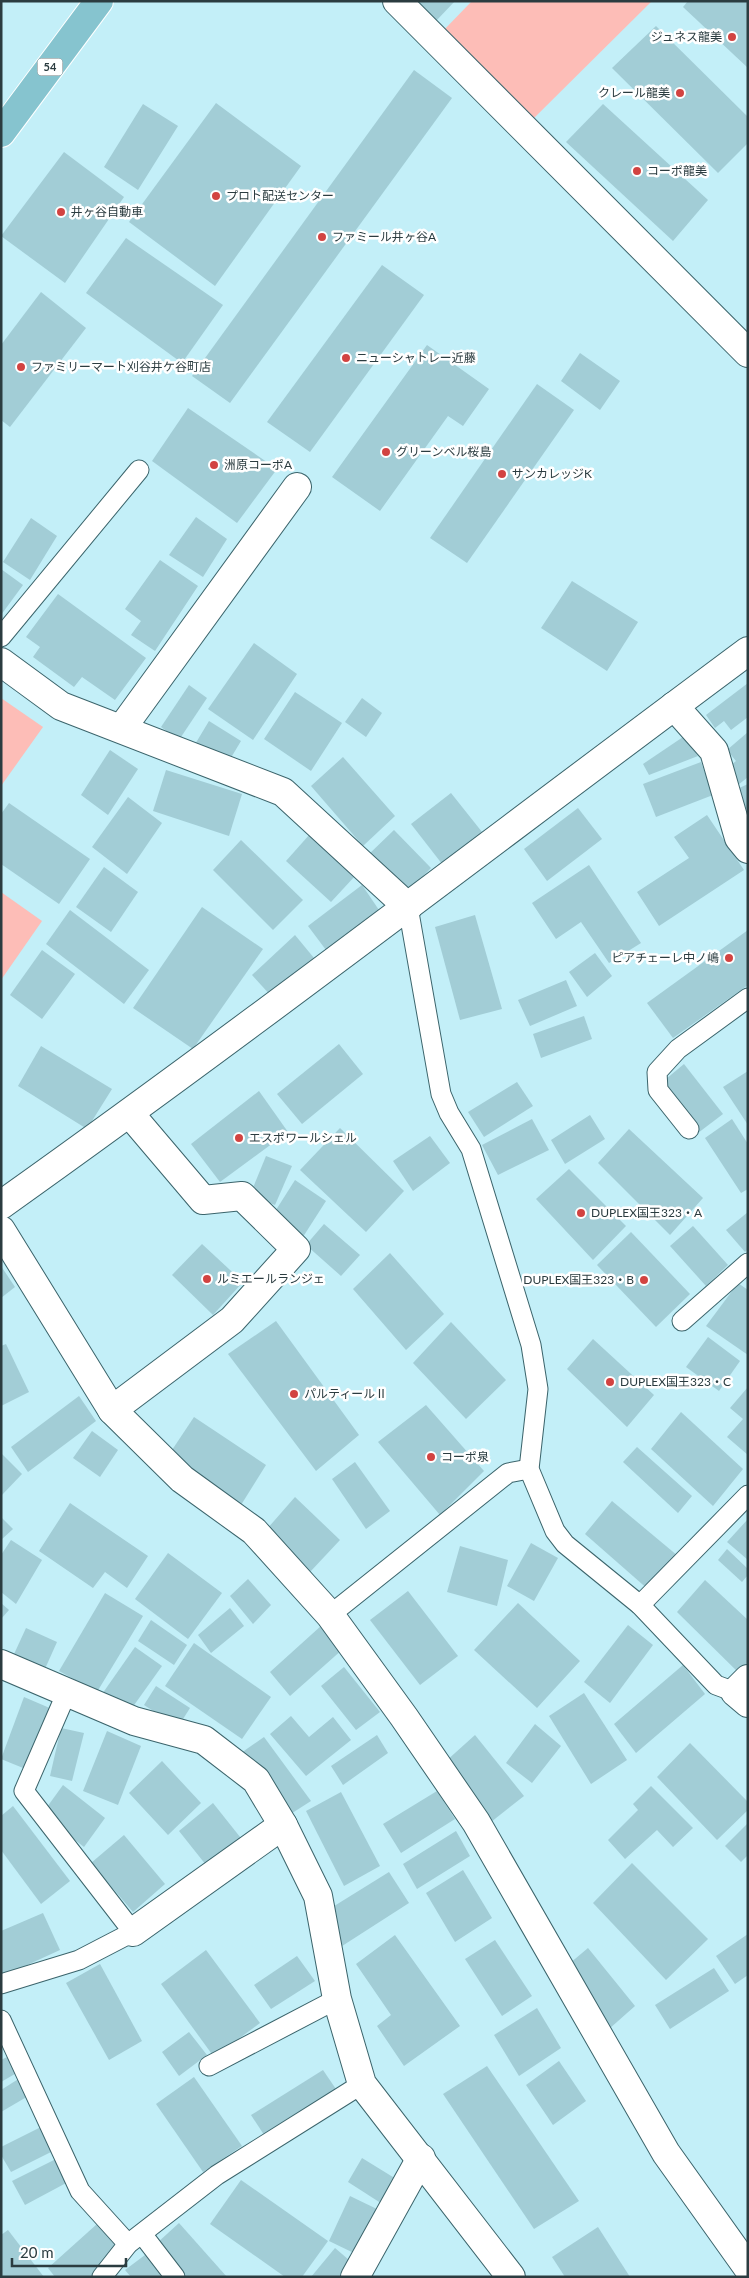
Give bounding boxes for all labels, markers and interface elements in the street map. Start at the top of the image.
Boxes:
place label: ジュネス龍美 [651,29,722,44]
marker: ジュネス龍美 [726,31,738,43]
road number: 54 [38,58,62,76]
place label: クレール龍美 [598,85,670,100]
marker: クレール龍美 [674,87,686,99]
place label: コーポ龍美 [647,163,707,178]
marker: コーポ龍美 [631,165,643,177]
place label: プロト配送センター [226,188,334,203]
marker: プロト配送センター [210,190,222,202]
place label: 井ヶ谷自動車 [71,204,143,219]
marker: 井ヶ谷自動車 [55,206,67,218]
place label: ファミール井ヶ谷A [332,229,437,244]
marker: ファミール井ヶ谷A [316,231,328,243]
place label: ニューシャトレー近藤 [356,350,476,365]
marker: ニューシャトレー近藤 [340,352,352,364]
place label: ファミリーマート刈谷井ケ谷町店 [31,359,211,374]
marker: ファミリーマート刈谷井ケ谷町店 [15,361,27,373]
place label: グリーンベル桜島 [396,444,491,459]
marker: グリーンベル桜島 [380,446,392,458]
place label: 洲原コーポA [224,457,293,472]
marker: 洲原コーポA [208,459,220,471]
place label: サンカレッジK [512,466,592,481]
marker: サンカレッジK [496,468,508,480]
place label: ピアチェーレ中ノ嶋 [611,950,719,965]
marker: ピアチェーレ中ノ嶋 [723,952,735,964]
place label: エスポワールシェル [249,1130,357,1145]
marker: エスポワールシェル [233,1132,245,1144]
place label: DUPLEX国王323・A [591,1205,703,1220]
marker: DUPLEX国王323・A [575,1207,587,1219]
place label: ルミエールランジェ [217,1271,325,1286]
place label: DUPLEX国王323・B [523,1272,634,1287]
marker: ルミエールランジェ [201,1273,213,1285]
marker: DUPLEX国王323・B [638,1274,650,1286]
place label: DUPLEX国王323・C [620,1374,731,1389]
marker: DUPLEX国王323・C [604,1376,616,1388]
place label: パルティールⅡ [304,1386,387,1401]
marker: パルティールⅡ [288,1388,300,1400]
place label: コーポ泉 [441,1449,489,1464]
marker: コーポ泉 [425,1451,437,1463]
scale bar [12,2236,126,2268]
text: 20 m [20,2243,54,2261]

